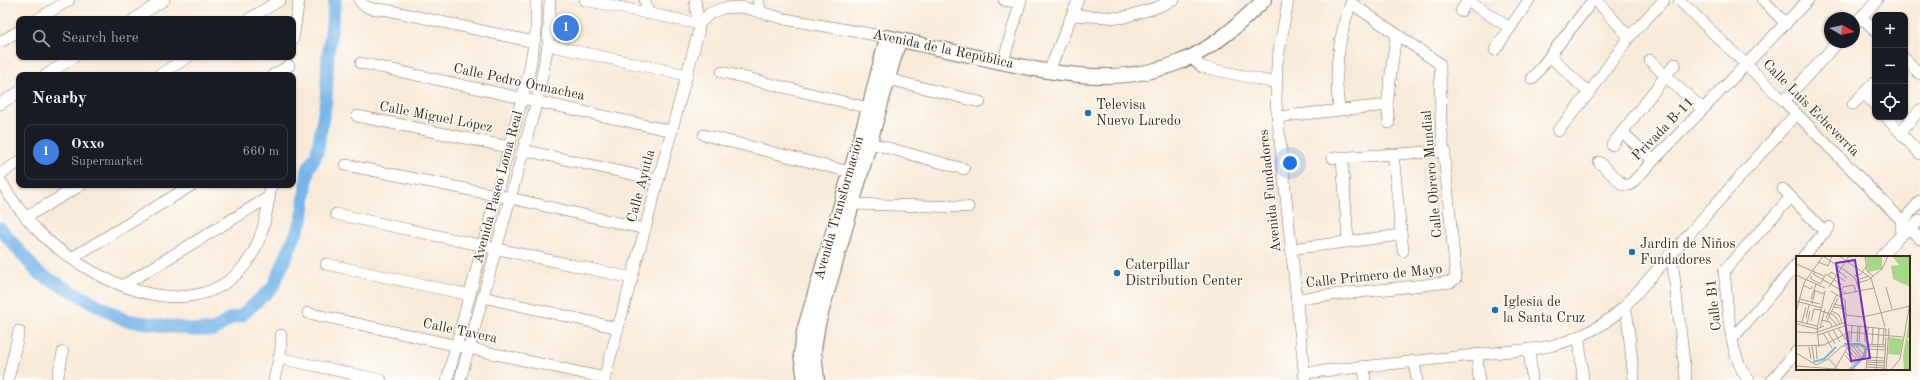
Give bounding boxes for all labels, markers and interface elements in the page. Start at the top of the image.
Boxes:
north arrow [1824,12,1860,48]
map controls [1872,12,1908,120]
button: + [1872,12,1908,48]
pin: 1 [553,13,579,43]
search box [16,16,296,60]
icon: search [30,27,52,49]
street label: Avenida de la República [871,27,1015,71]
text: Search here [62,31,139,46]
button: − [1872,48,1908,84]
street label: Calle Luis Echeverría [1760,57,1862,159]
street label: Calle Pedro Ormachea [452,61,586,103]
button: locate [1872,84,1908,120]
text: Nearby [32,90,87,107]
street label: Privada B-11 [1629,95,1697,163]
place label: Televisa Nuevo Laredo [1096,98,1181,128]
street label: Calle Miguel López [378,99,494,135]
marker: Televisa Nuevo Laredo [1083,108,1093,118]
street label: Avenida Paseo Loma Real [471,109,525,265]
street label: Calle Obrero Mundial [1419,109,1445,239]
street label: Avenida Fundadores [1257,129,1283,253]
street label: Avenida Transformación [812,134,866,281]
text: Oxxo [71,137,104,152]
text: 1 [42,145,50,158]
text: 660 m [242,145,279,158]
street label: Calle Ayutla [625,148,657,224]
your location [1280,153,1300,173]
text: Supermarket [71,155,143,168]
place label: Jardin de Niños Fundadores [1640,237,1736,267]
marker: Jardin de Niños Fundadores [1627,247,1637,257]
inset map [1796,256,1910,370]
place label: Caterpillar Distribution Center [1125,258,1243,288]
street label: Calle Primero de Mayo [1305,262,1443,290]
marker: Caterpillar Distribution Center [1112,268,1122,278]
street label: Calle B1 [1704,278,1724,332]
place label: Iglesia de la Santa Cruz [1503,295,1585,325]
marker: Iglesia de la Santa Cruz [1490,305,1500,315]
street label: Calle Tavera [421,316,499,346]

